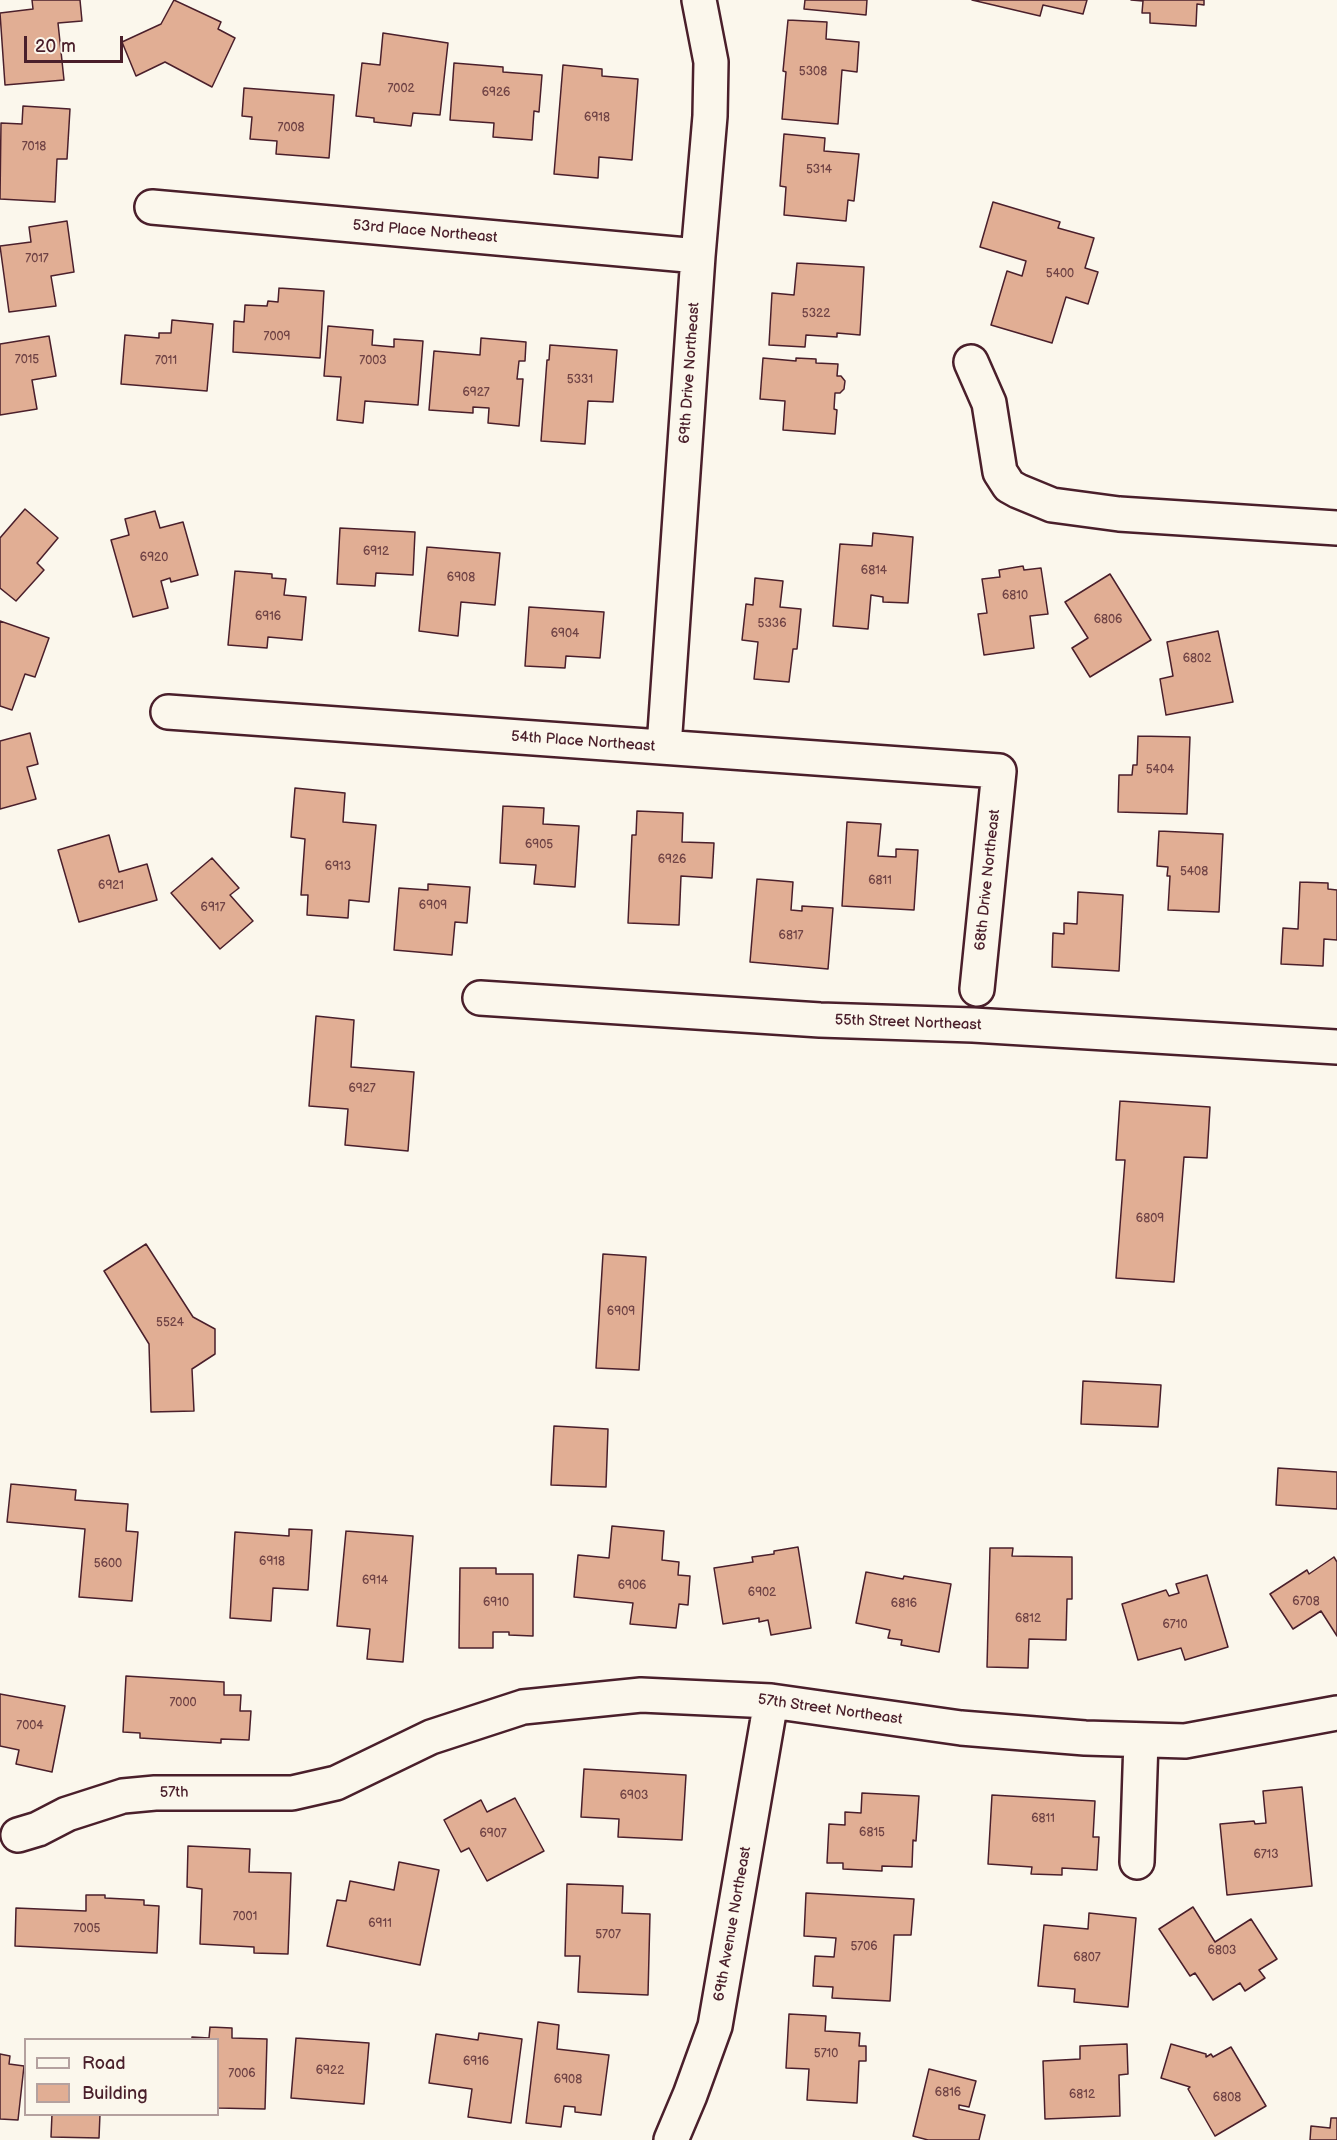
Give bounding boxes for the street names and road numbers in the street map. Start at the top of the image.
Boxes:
street label: 53rd Place Northeast [352,217,498,247]
street label: 69th Drive Northeast [676,302,704,444]
street label: 54th Place Northeast [510,728,656,756]
street label: 68th Drive Northeast [972,809,1004,951]
street label: 55th Street Northeast [834,1011,982,1035]
street label: 57th Street Northeast [757,1691,903,1729]
street label: 57th [159,1784,189,1802]
street label: 69th Avenue Northeast [711,1845,755,2003]

